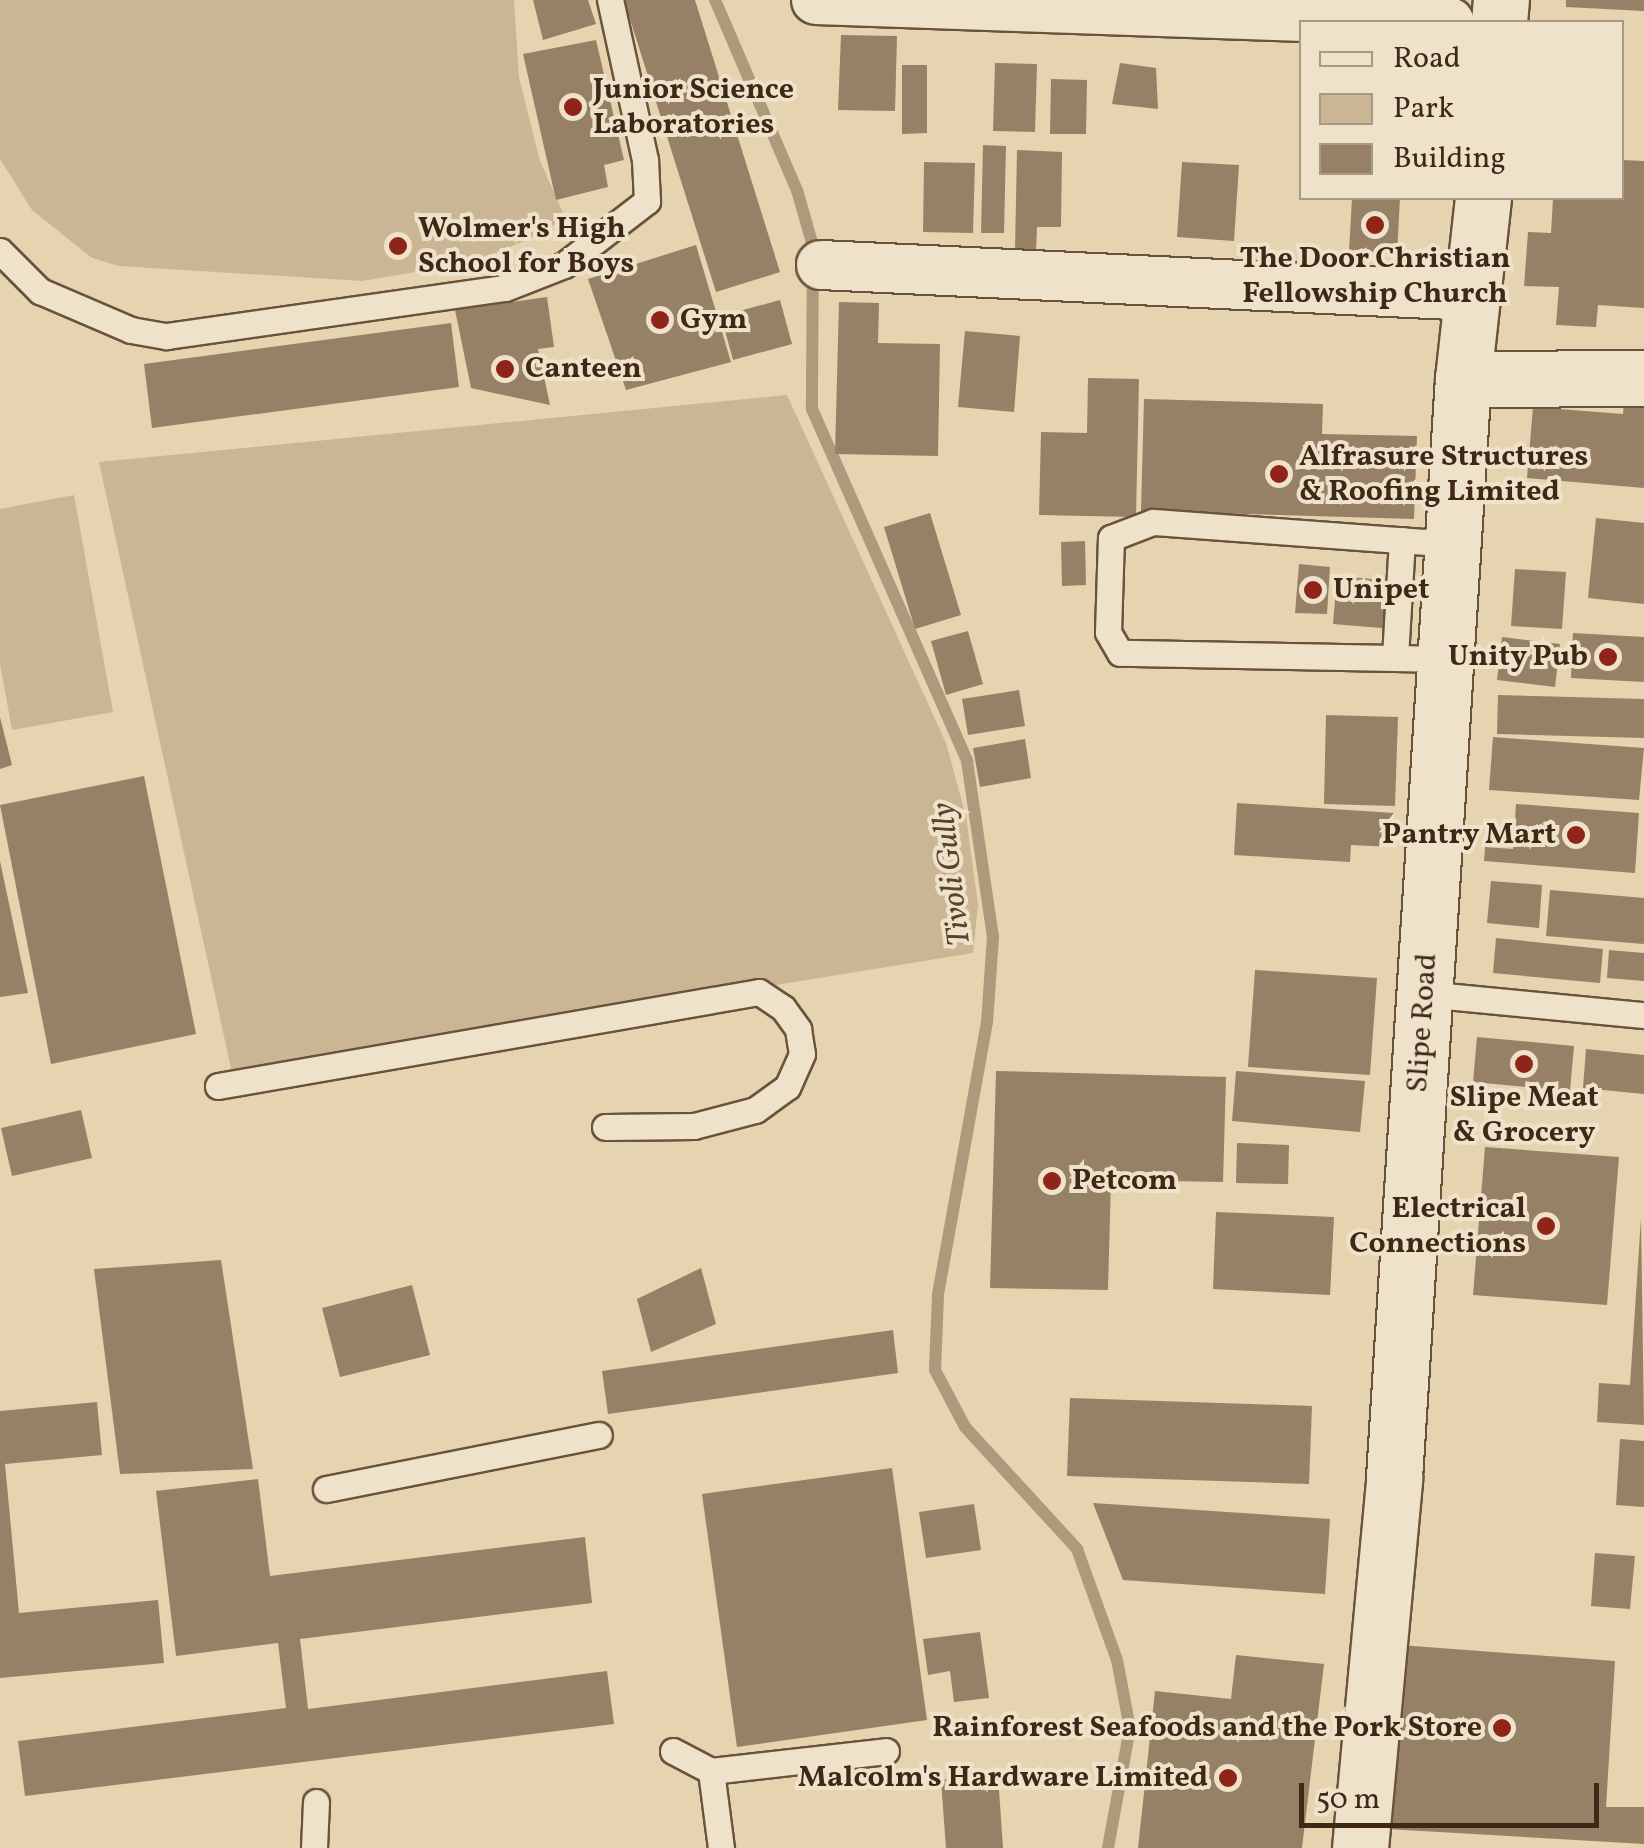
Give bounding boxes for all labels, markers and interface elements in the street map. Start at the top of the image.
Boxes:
legend [1299,20,1624,200]
text: Road [1393,38,1461,80]
place label: Junior Science Laboratories [593,72,794,142]
text: Park [1393,88,1454,130]
marker: Junior Science Laboratories [562,96,584,118]
text: Building [1393,138,1506,180]
place label: Wolmer's High School for Boys [418,211,634,282]
marker: The Door Christian Fellowship Church [1364,214,1386,236]
marker: Wolmer's High School for Boys [387,235,409,257]
place label: The Door Christian Fellowship Church [1239,241,1511,312]
place label: Gym [680,302,747,338]
marker: Gym [649,309,671,331]
place label: Canteen [525,351,642,387]
marker: Canteen [494,358,516,380]
place label: Alfrasure Structures & Roofing Limited [1299,439,1588,510]
marker: Alfrasure Structures & Roofing Limited [1268,463,1290,485]
place label: Unipet [1333,572,1429,608]
marker: Unipet [1302,579,1324,601]
place label: Unity Pub [1447,639,1588,675]
marker: Unity Pub [1597,646,1619,668]
water label: Tivoli Gully [925,800,981,948]
place label: Pantry Mart [1382,817,1556,853]
marker: Pantry Mart [1565,824,1587,846]
street label: Slipe Road [1400,952,1446,1094]
marker: Slipe Meat & Grocery [1513,1053,1535,1075]
place label: Slipe Meat & Grocery [1450,1080,1598,1150]
place label: Petcom [1072,1163,1177,1199]
marker: Petcom [1041,1170,1063,1192]
place label: Electrical Connections [1349,1191,1526,1262]
marker: Electrical Connections [1535,1215,1557,1237]
place label: Rainforest Seafoods and the Pork Store [932,1710,1482,1746]
marker: Rainforest Seafoods and the Pork Store [1491,1717,1513,1739]
place label: Malcolm's Hardware Limited [798,1760,1208,1796]
scale bar [1304,1763,1604,1825]
marker: Malcolm's Hardware Limited [1217,1767,1239,1789]
text: 50 m [1316,1779,1380,1821]

